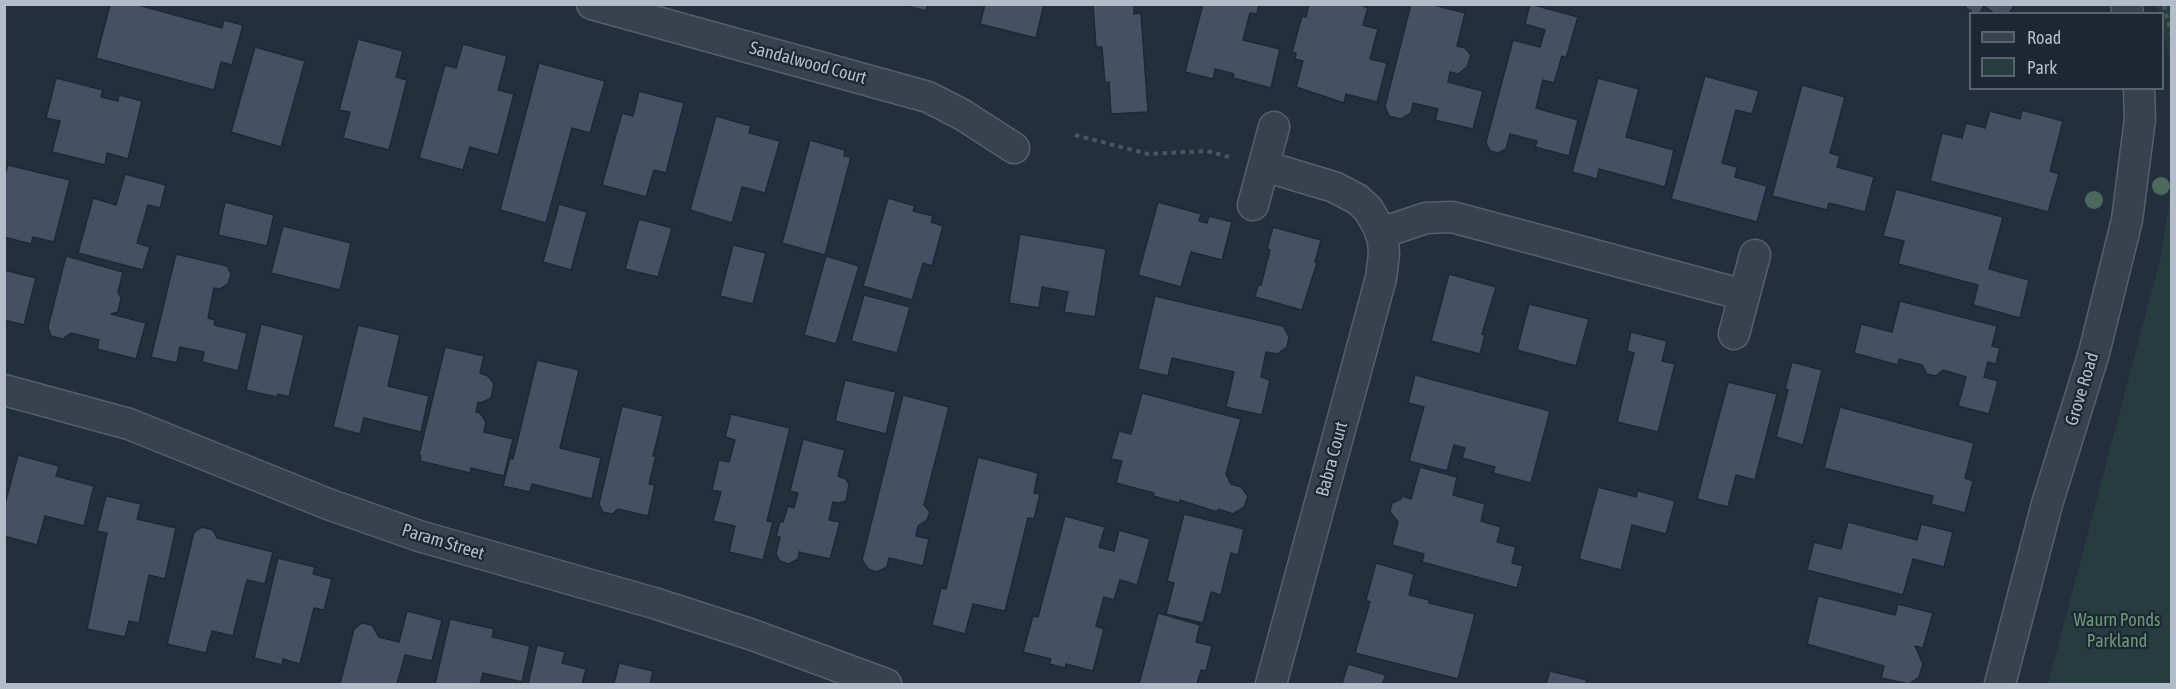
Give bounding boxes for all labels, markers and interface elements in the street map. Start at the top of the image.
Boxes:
legend [1969,12,2164,90]
text: Road [2027,27,2061,48]
street label: Sandalwood Court [747,37,869,89]
text: Park [2027,57,2057,78]
street label: Grove Road [2061,350,2103,428]
street label: Babra Court [1312,419,1352,499]
street label: Param Street [399,519,487,565]
park label: Waurn Ponds Parkland [2074,609,2160,652]

